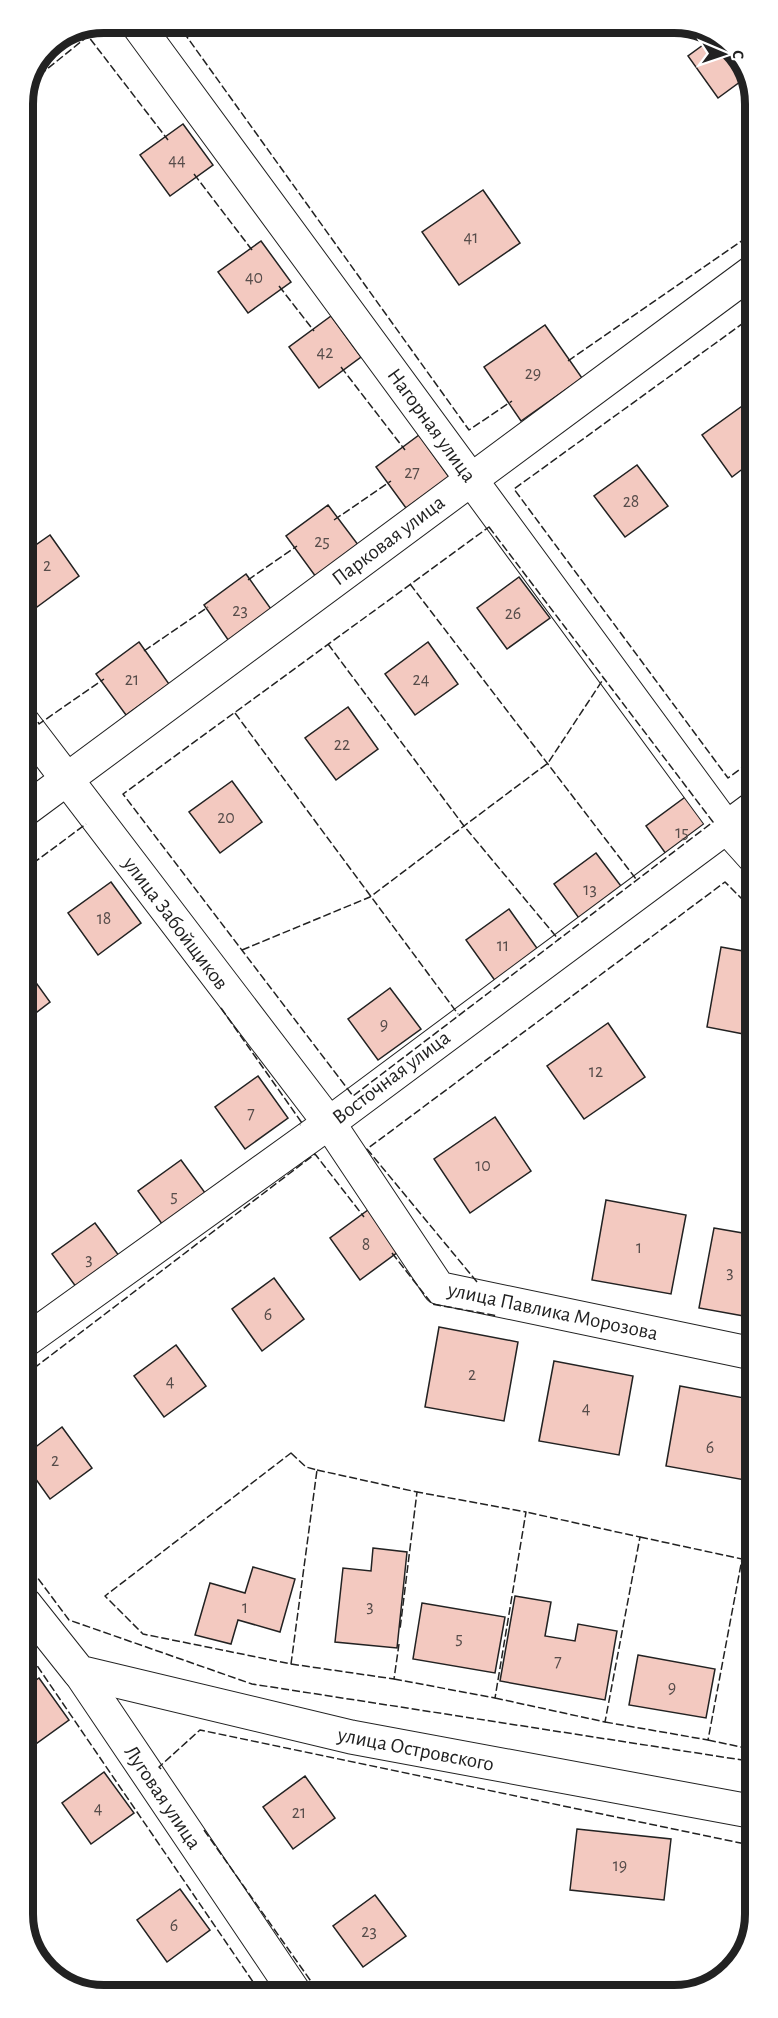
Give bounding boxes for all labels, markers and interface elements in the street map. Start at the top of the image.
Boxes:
north arrow [694,24,754,84]
text: С [730,50,746,59]
house number: 44 [168,152,186,170]
house number: 41 [464,229,478,247]
house number: 40 [245,269,263,287]
house number: 42 [317,344,333,362]
street label: Нагорная улица [383,364,480,486]
house number: 29 [525,365,541,383]
house number: 27 [404,464,420,482]
street label: Парковая улица [328,491,449,589]
house number: 28 [623,493,639,511]
house number: 25 [314,533,330,551]
house number: 2 [43,557,51,575]
house number: 23 [232,602,248,620]
house number: 26 [505,605,521,623]
house number: 21 [125,671,139,689]
house number: 24 [413,671,430,689]
house number: 22 [334,736,350,754]
house number: 20 [217,809,235,827]
house number: 15 [675,824,689,842]
street label: улица Забойщиков [118,852,232,994]
house number: 13 [583,881,597,899]
house number: 18 [97,910,111,928]
house number: 11 [497,937,509,955]
house number: 9 [380,1016,388,1034]
street label: Восточная улица [329,1026,454,1128]
house number: 12 [589,1063,603,1081]
house number: 7 [247,1105,255,1123]
house number: 10 [475,1157,491,1175]
house number: 5 [170,1188,178,1206]
house number: 8 [362,1236,370,1254]
house number: 1 [636,1239,642,1257]
house number: 3 [85,1251,93,1269]
house number: 3 [726,1264,734,1282]
street label: улица Павлика Морозова [445,1279,660,1344]
house number: 6 [264,1306,272,1324]
house number: 2 [468,1366,476,1384]
house number: 4 [166,1373,175,1391]
house number: 4 [582,1400,591,1418]
house number: 6 [706,1439,714,1457]
house number: 2 [51,1452,59,1470]
house number: 3 [366,1598,374,1616]
house number: 1 [242,1599,248,1617]
house number: 5 [455,1630,463,1648]
house number: 7 [554,1653,562,1671]
house number: 9 [668,1679,676,1697]
street label: улица Островского [335,1724,496,1775]
street label: Луговая улица [120,1742,205,1853]
house number: 4 [94,1800,103,1818]
house number: 21 [292,1804,306,1822]
house number: 19 [613,1857,627,1875]
house number: 6 [170,1917,178,1935]
house number: 23 [361,1923,377,1941]

